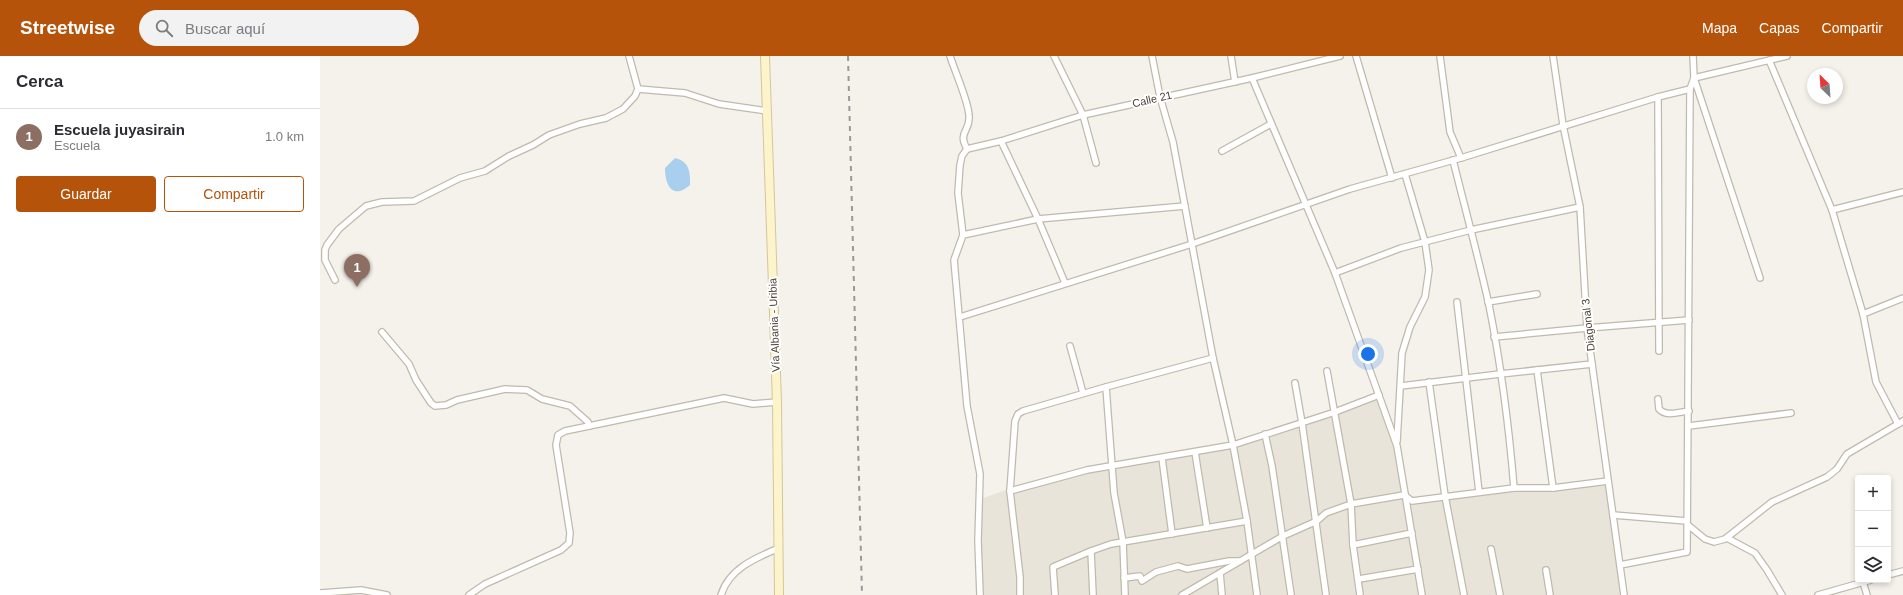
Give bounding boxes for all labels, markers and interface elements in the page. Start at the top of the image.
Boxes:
search box [139,10,419,46]
text: Streetwise [20,17,115,38]
icon: search [153,17,175,39]
text: Buscar aquí [185,20,265,37]
text: Mapa [1702,20,1737,36]
text: Capas [1759,20,1800,36]
text: Compartir [1822,20,1883,36]
north arrow [1807,68,1843,104]
text: Cerca [16,72,63,91]
street label: Calle 21 [1131,89,1173,109]
text: Escuela juyasirain [54,121,185,138]
text: 1 [25,129,33,144]
text: 1.0 km [265,129,304,144]
text: Escuela [54,138,100,153]
button: Guardar [16,176,156,212]
button: Compartir [164,176,304,212]
pin: 1 [344,254,370,287]
street label: Vía Albania - Uribia [766,277,782,372]
street label: Diagonal 3 [1579,298,1597,352]
your location [1358,344,1378,364]
map controls [1855,475,1891,583]
button: + [1855,475,1891,511]
button: − [1855,511,1891,547]
button: layers [1855,547,1891,583]

